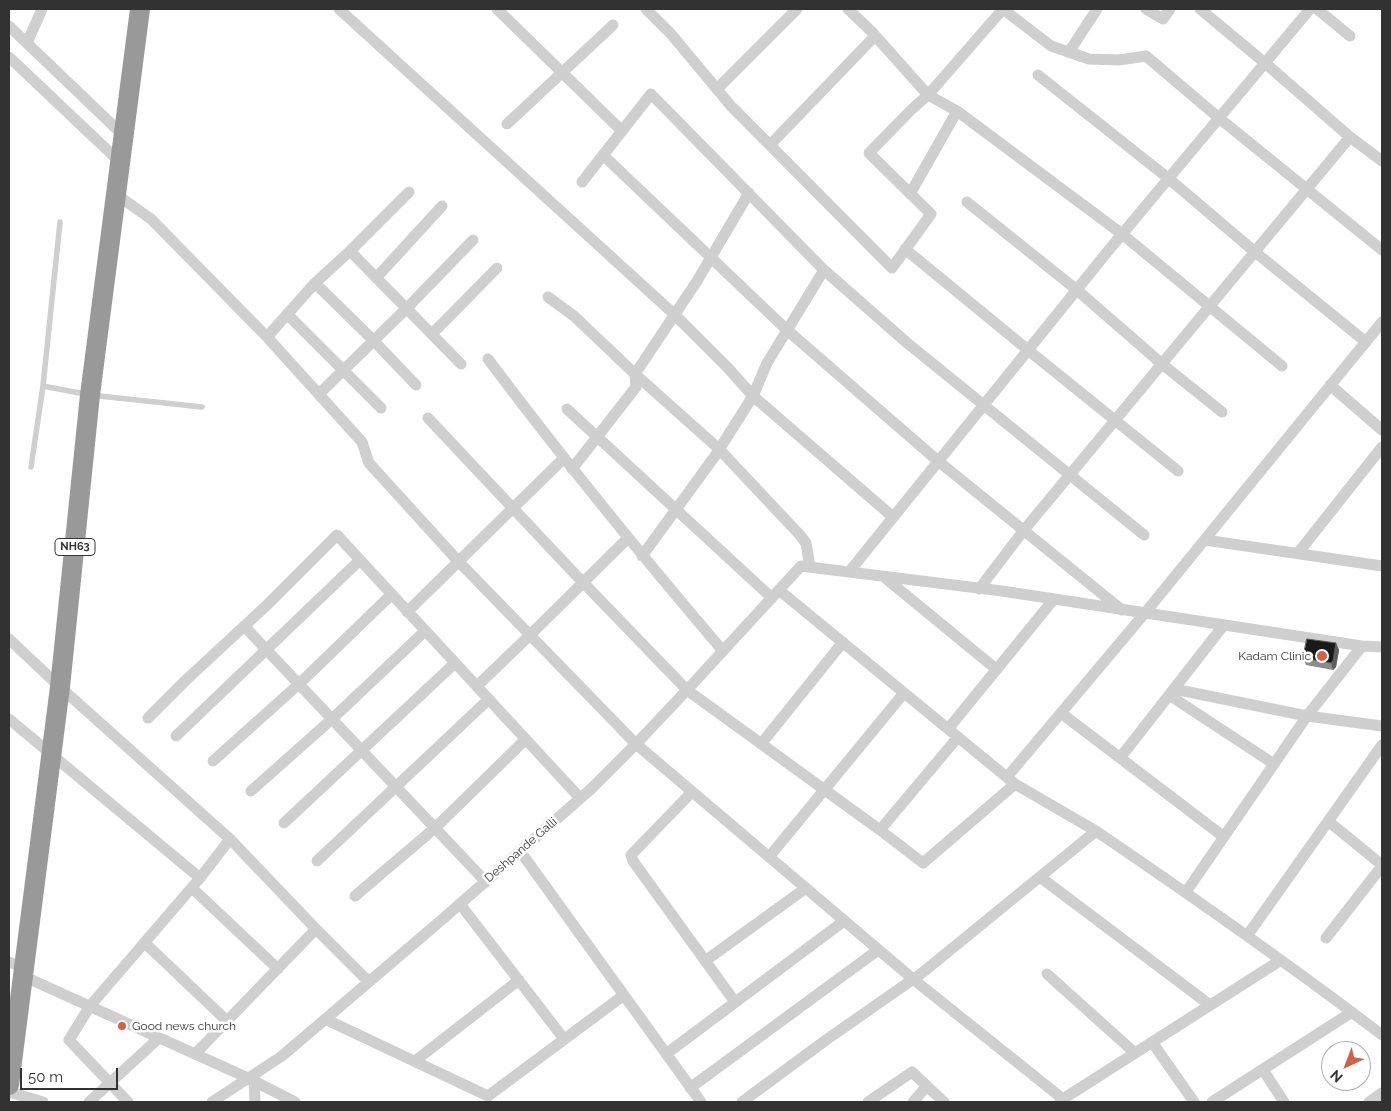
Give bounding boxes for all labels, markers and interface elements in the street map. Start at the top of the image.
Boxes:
road number: NH63 [55,538,95,556]
place label: Kadam Clinic [1238,649,1311,663]
marker: Kadam Clinic [1315,649,1329,663]
street label: Deshpande Galli [482,815,560,885]
place label: Good news church [132,1019,236,1033]
marker: Good news church [116,1020,128,1032]
north arrow [1321,1041,1371,1091]
scale bar [22,1058,120,1090]
text: N [1327,1067,1346,1086]
text: 50 m [28,1068,63,1086]

